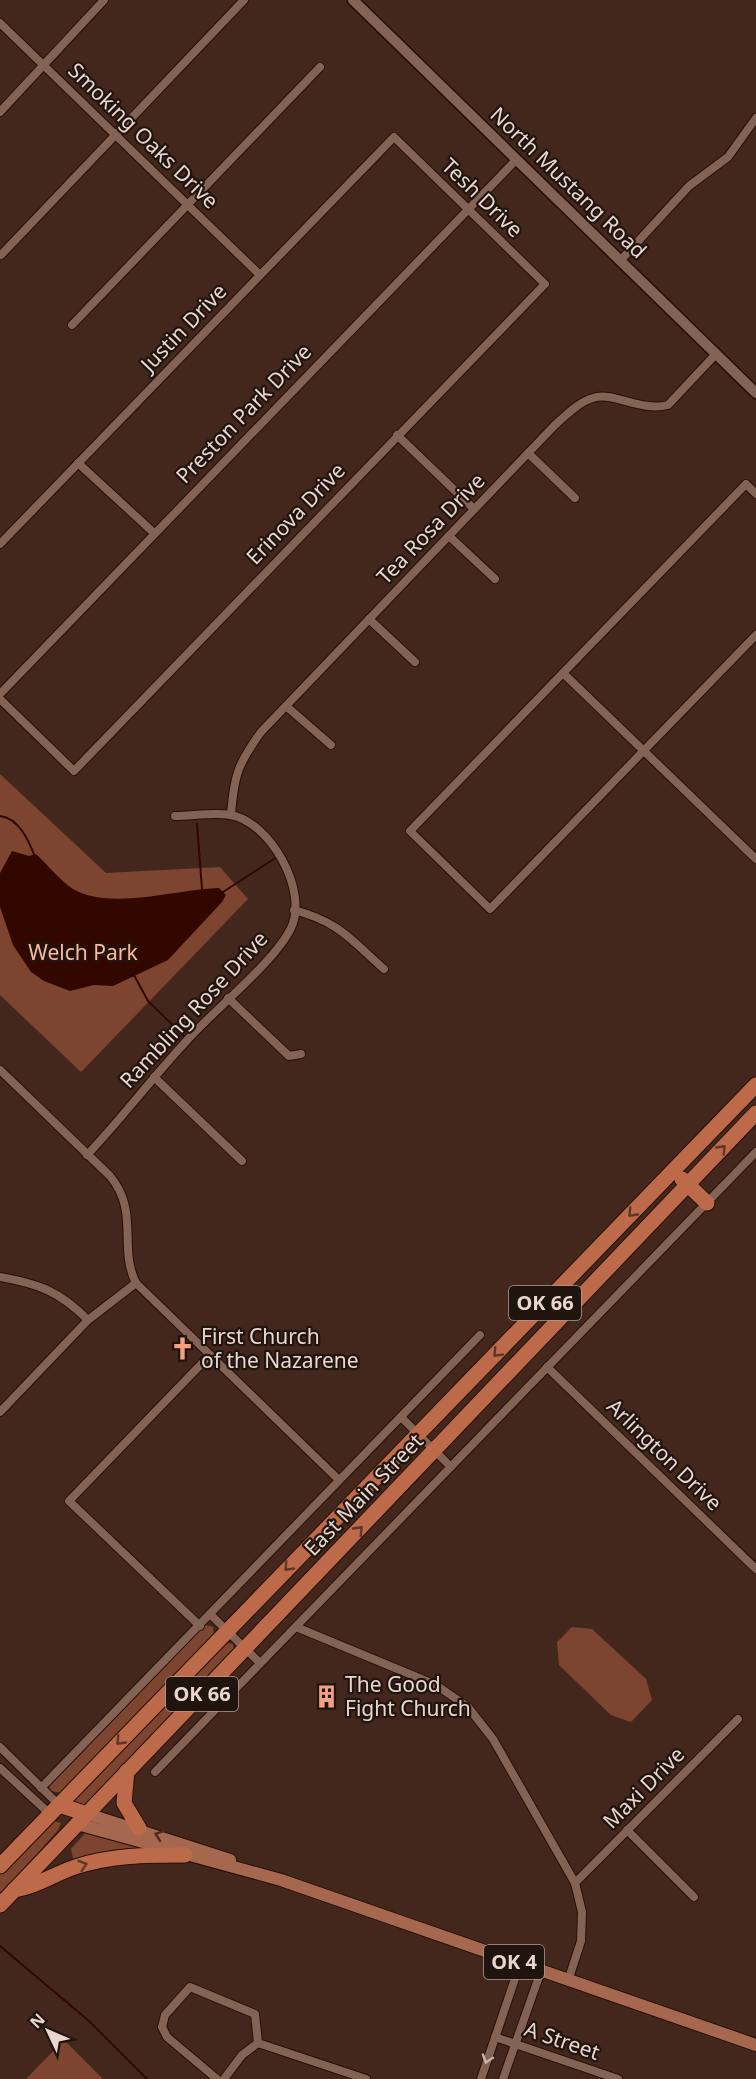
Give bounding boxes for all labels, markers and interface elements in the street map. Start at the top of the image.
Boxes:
street label: Smoking Oaks Drive [63,56,225,214]
street label: North Mustang Road [485,100,653,264]
street label: Tesh Drive [436,152,529,243]
street label: Justin Drive [133,277,232,379]
street label: Preston Park Drive [170,338,317,489]
street label: Erinova Drive [240,457,351,570]
street label: Tea Rosa Drive [370,467,490,590]
street label: Rambling Rose Drive [113,925,273,1094]
park label: Welch Park [28,938,138,966]
one-way arrow [715,1145,726,1156]
one-way arrow [629,1205,640,1216]
road number: OK 66 [509,1286,581,1320]
place label: First Church of the Nazarene [201,1322,359,1374]
church icon: First Church of the Nazarene [170,1336,196,1362]
one-way arrow [493,1345,504,1356]
street label: Arlington Drive [601,1392,728,1516]
street label: East Main Street [298,1427,429,1562]
one-way arrow [352,1527,363,1538]
one-way arrow [284,1559,295,1570]
place label: The Good Fight Church [345,1670,471,1722]
road number: OK 66 [166,1677,238,1711]
building icon: The Good Fight Church [314,1684,340,1710]
one-way arrow [116,1734,127,1744]
street label: Maxi Drive [596,1740,690,1834]
one-way arrow [154,1830,165,1843]
one-way arrow [77,1860,88,1872]
road number: OK 4 [484,1945,544,1979]
north arrow [18,2001,78,2061]
text: N [25,2008,50,2033]
street label: A Street [521,2014,604,2066]
one-way arrow [482,2053,495,2064]

